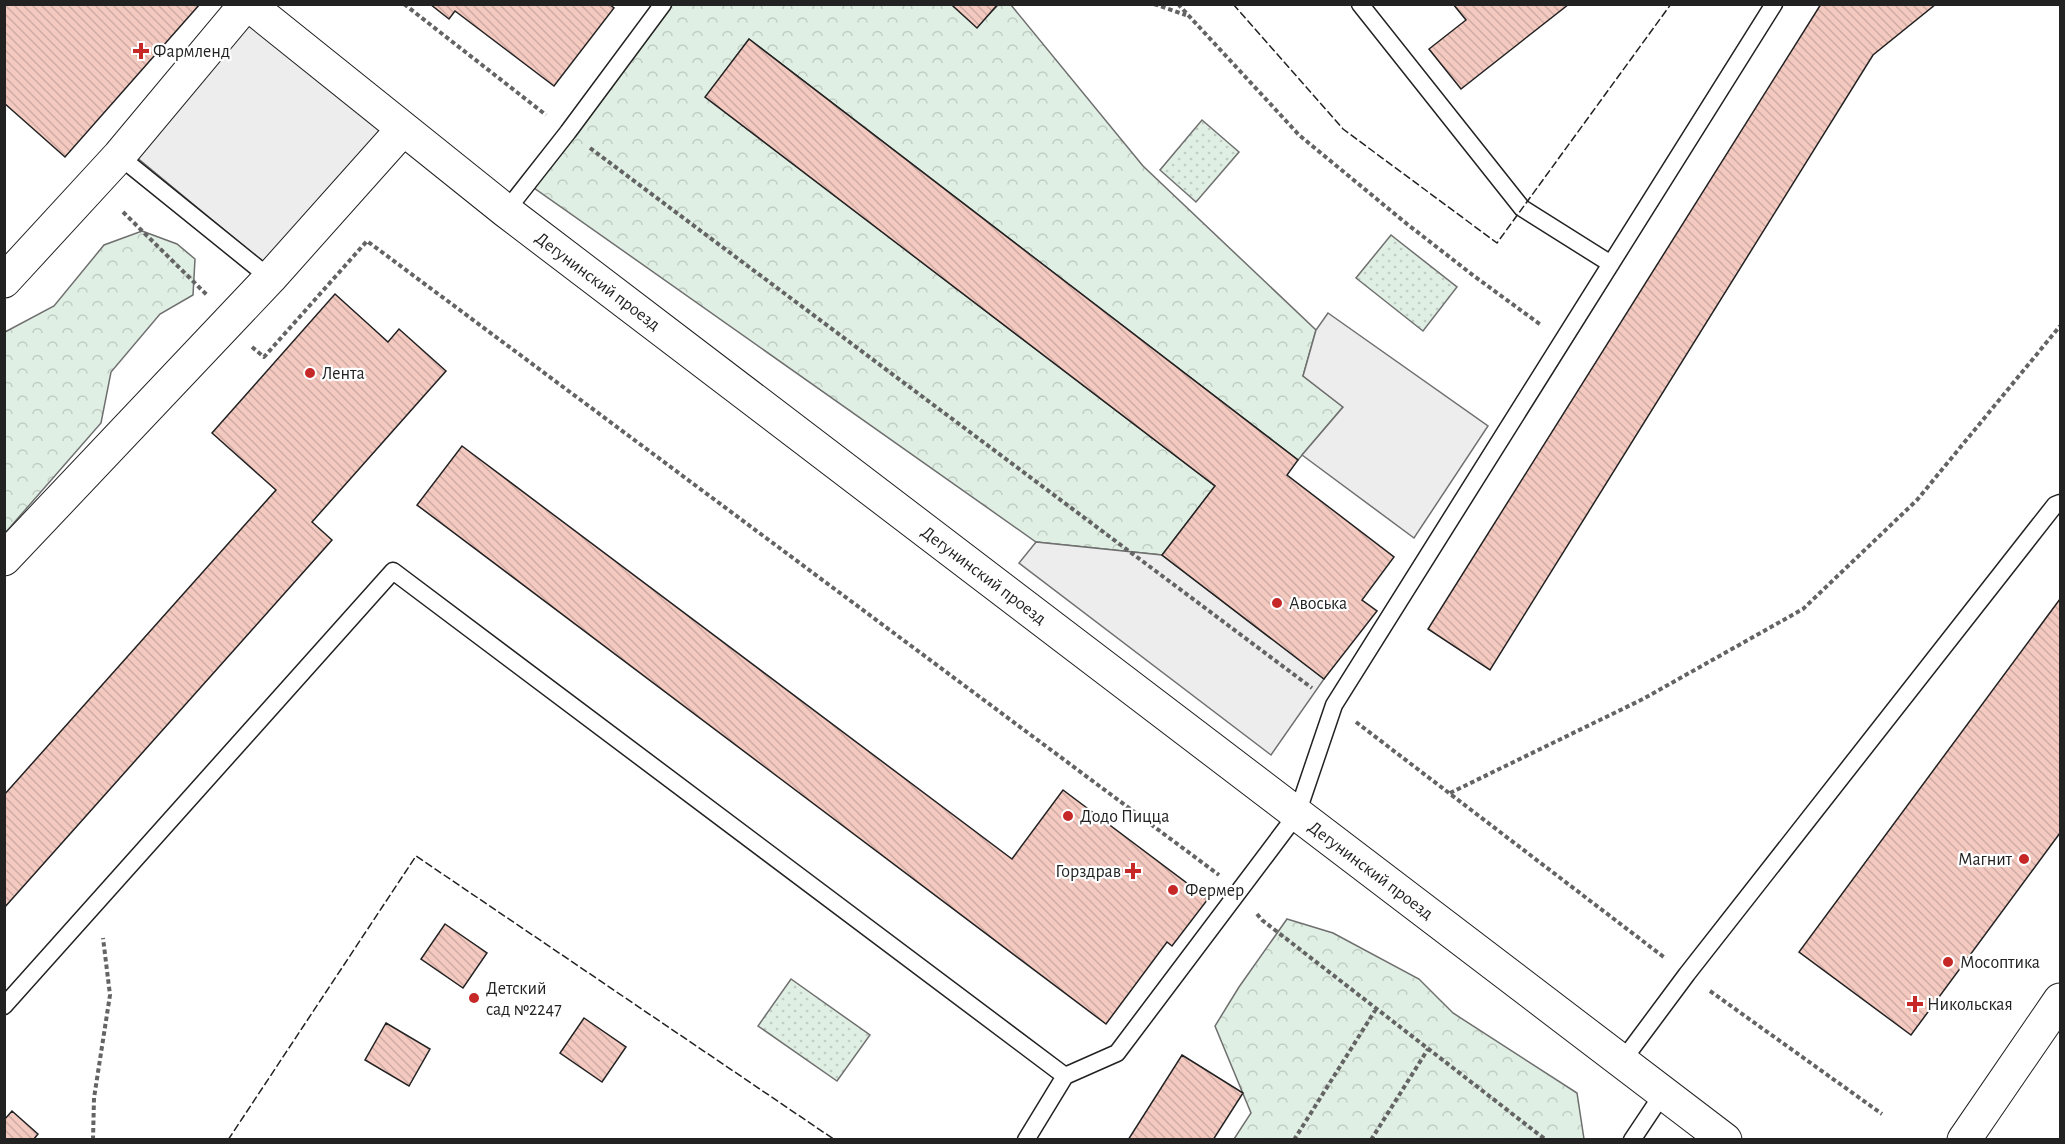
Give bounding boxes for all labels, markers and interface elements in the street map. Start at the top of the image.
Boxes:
place label: Фармленд [153,43,230,61]
marker: Фармленд [134,44,148,58]
street label: Дегунинский проезд [532,229,663,335]
place label: Лента [322,365,365,383]
marker: Лента [303,366,317,380]
street label: Дегунинский проезд [918,523,1049,629]
place label: Авоська [1289,595,1347,613]
marker: Авоська [1270,596,1284,610]
place label: Додо Пицца [1080,808,1170,826]
marker: Додо Пицца [1061,809,1075,823]
street label: Дегунинский проезд [1305,818,1436,924]
place label: Магнит [1958,851,2013,869]
marker: Магнит [2017,852,2031,866]
place label: Горздрав [1055,863,1121,881]
marker: Горздрав [1126,864,1140,878]
place label: Фермер [1185,882,1244,900]
marker: Фермер [1166,883,1180,897]
place label: Мосоптика [1960,954,2040,972]
marker: Мосоптика [1941,955,1955,969]
place label: Детский сад №2247 [486,980,562,1019]
marker: Детский сад №2247 [467,991,481,1005]
place label: Никольская [1927,996,2013,1014]
marker: Никольская [1908,997,1922,1011]

